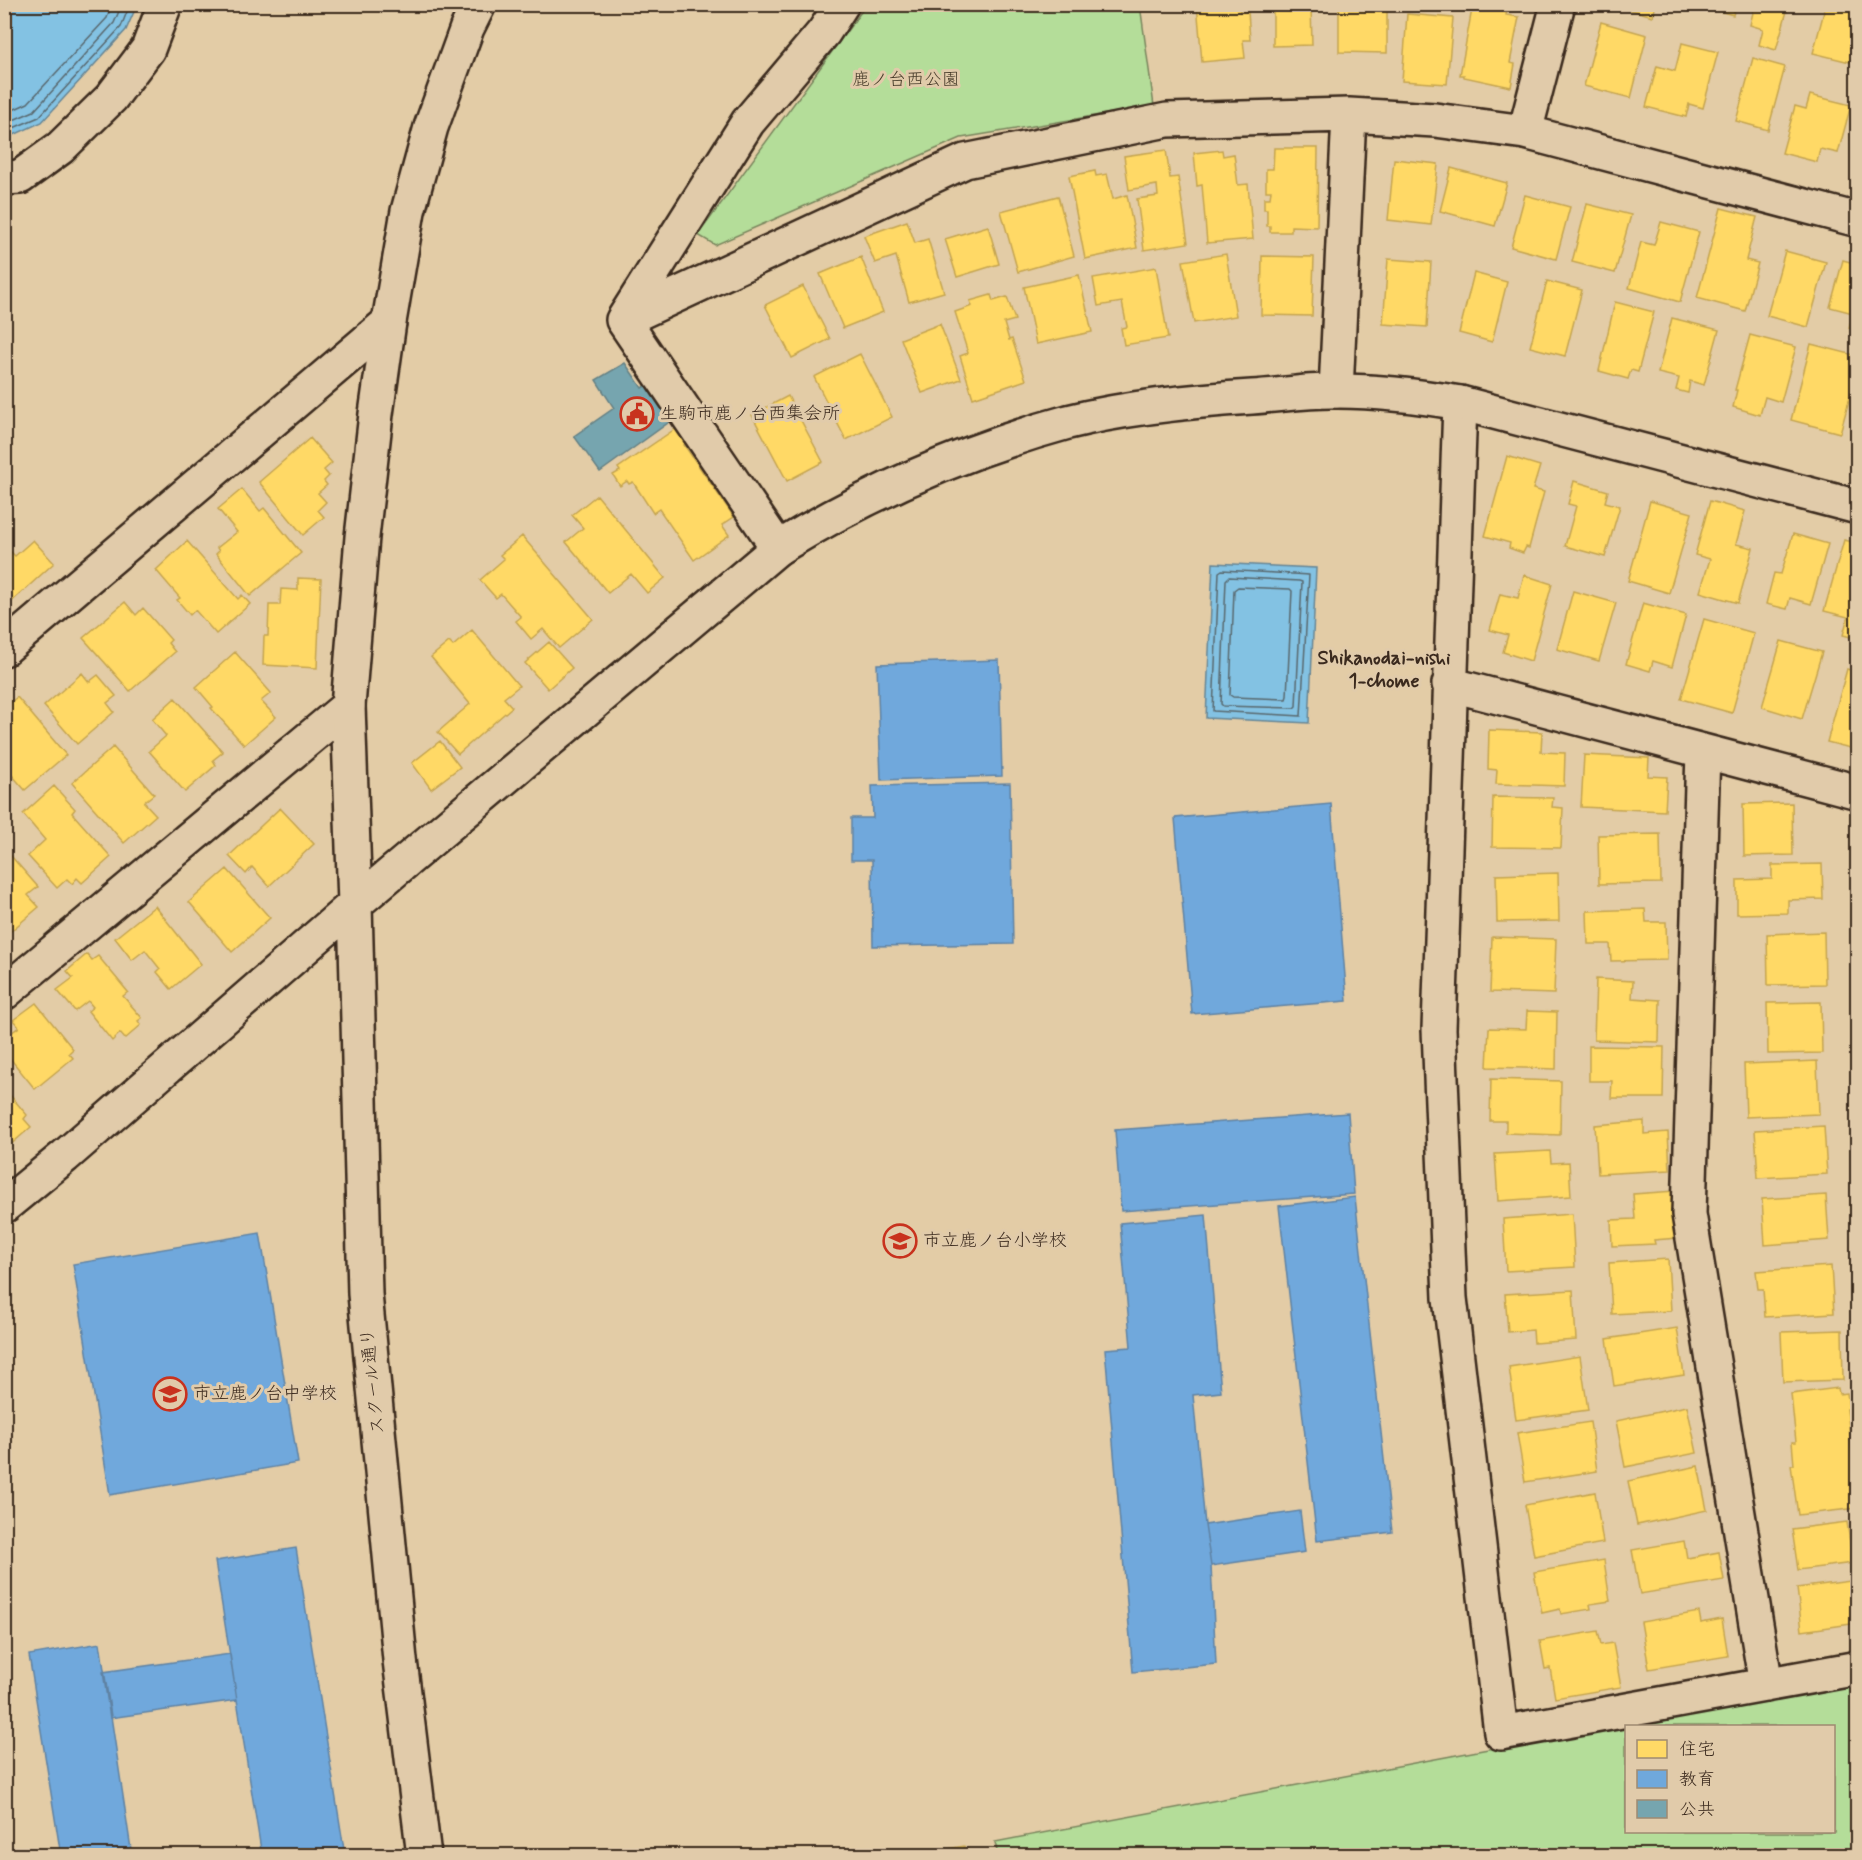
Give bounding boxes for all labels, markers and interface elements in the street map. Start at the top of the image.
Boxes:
park label: 鹿ノ台西公園 [852,68,960,92]
public building icon: 生駒市鹿ノ台西集会所 [619,396,655,432]
place label: 生駒市鹿ノ台西集会所 [660,402,840,426]
district label: Shikanodai-nishi 1-chome [1317,645,1451,695]
school or university icon: 市立鹿ノ台小学校 [882,1223,918,1259]
place label: 市立鹿ノ台小学校 [923,1229,1067,1253]
street label: スクール通り [355,1327,391,1435]
school or university icon: 市立鹿ノ台中学校 [152,1376,188,1412]
place label: 市立鹿ノ台中学校 [193,1382,337,1406]
legend [1625,1725,1835,1833]
text: 住宅 [1679,1738,1715,1762]
text: 教育 [1679,1768,1715,1792]
text: 公共 [1679,1798,1715,1822]

